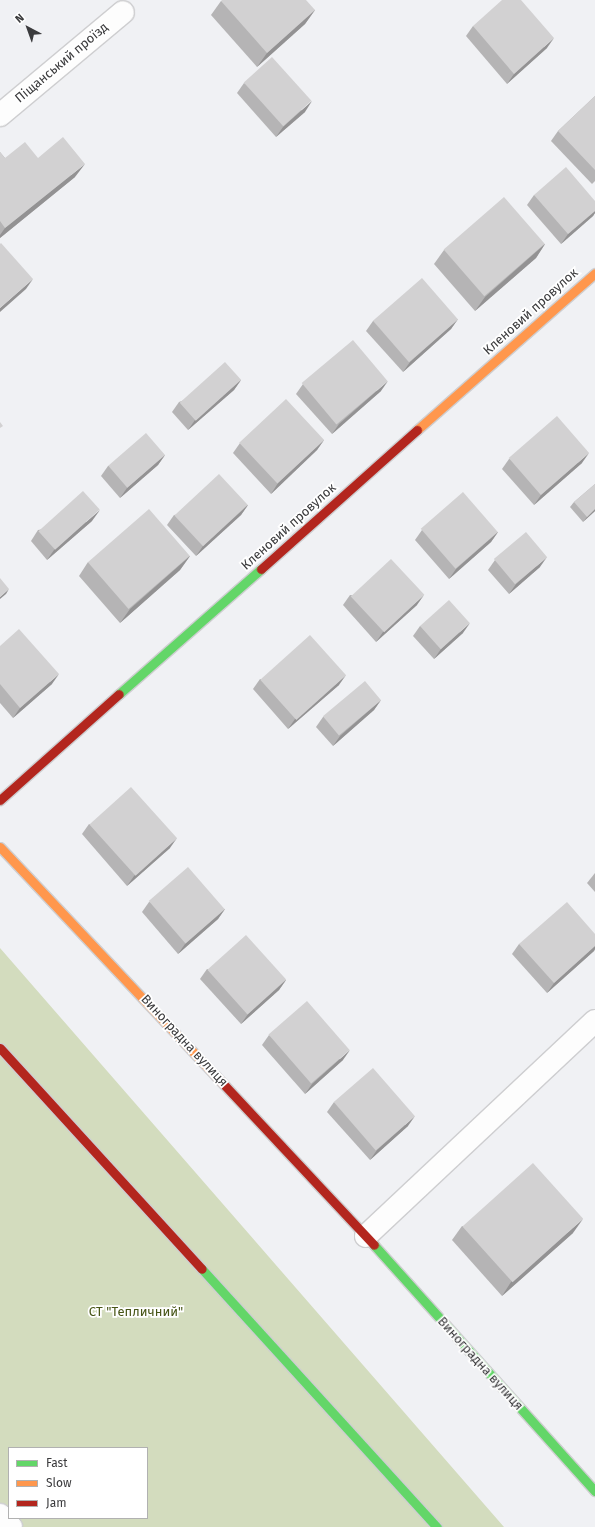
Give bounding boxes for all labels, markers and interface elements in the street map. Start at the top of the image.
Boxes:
north arrow [8,8,48,48]
text: N [13,11,27,26]
street label: Піщанський проїзд [12,20,112,106]
street label: Кленовий провулок [480,265,582,359]
street label: Кленовий провулок [238,480,340,574]
street label: Виноградна вулиця [137,992,231,1090]
park label: СТ "Тепличний" [89,1304,183,1320]
street label: Виноградна вулиця [434,1314,526,1414]
legend [8,1447,148,1519]
text: Fast [46,1456,68,1470]
text: Slow [46,1476,72,1490]
text: Jam [46,1496,66,1510]

